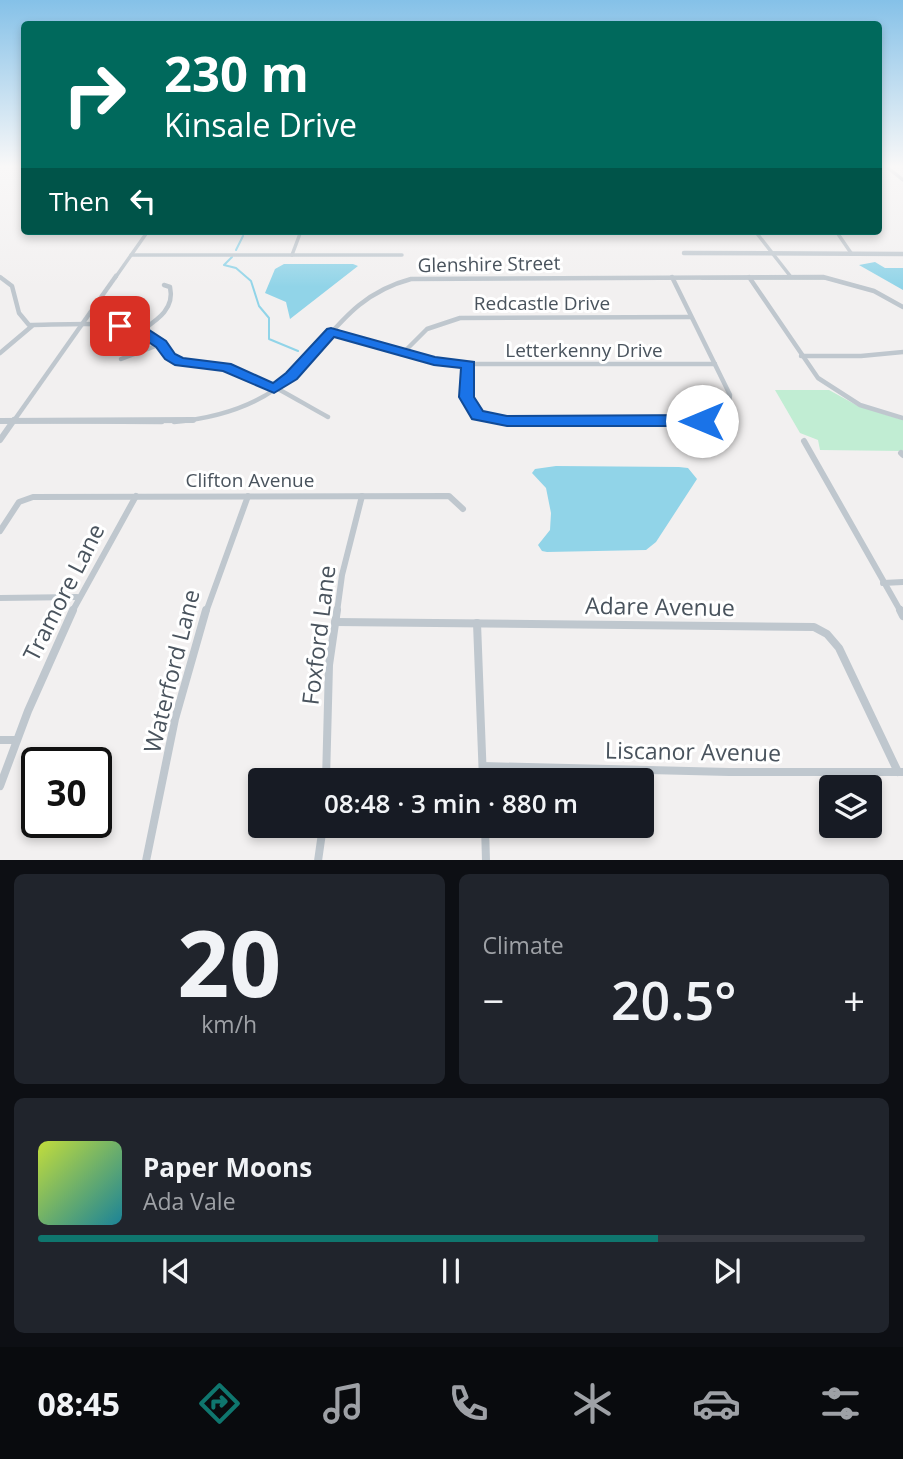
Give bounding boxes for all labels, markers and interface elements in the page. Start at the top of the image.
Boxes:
text: 230 m [164,40,309,106]
icon: right [49,49,140,140]
text: Kinsale Drive [164,103,357,146]
icon: left [124,182,162,220]
text: Then [49,183,110,219]
street label: Glenshire Street [417,250,561,278]
street label: Redcastle Drive [474,290,610,316]
pin [90,296,150,356]
icon: arrive [101,307,139,345]
street label: Letterkenny Drive [505,337,663,363]
position arrow [665,384,739,458]
street label: Clifton Avenue [186,467,314,493]
street label: Tramore Lane [15,518,111,666]
street label: Foxford Lane [294,563,342,707]
street label: Waterford Lane [135,586,207,756]
street label: Adare Avenue [585,589,735,623]
street label: Liscanor Avenue [605,733,781,769]
speed limit sign: 30 [21,747,112,838]
map controls [819,775,882,838]
button: layers [819,775,882,838]
text: 08:48 · 3 min · 880 m [324,785,578,821]
text: 20 [177,900,281,1024]
text: Climate [483,929,564,961]
text: 20.5° [611,964,737,1035]
text: − [483,974,504,1026]
text: + [843,974,865,1026]
text: km/h [201,1008,257,1040]
text: Paper Moons [143,1149,312,1185]
text: Ada Vale [143,1185,236,1217]
icon: previous [157,1252,195,1290]
icon: pause [432,1252,470,1290]
icon: next [708,1252,746,1290]
icon: directions [195,1379,244,1428]
icon: music [319,1379,368,1428]
icon: phone [444,1379,493,1428]
icon: climate [568,1379,617,1428]
icon: car [692,1379,741,1428]
icon: filters [816,1379,865,1428]
text: 08:45 [38,1382,120,1425]

